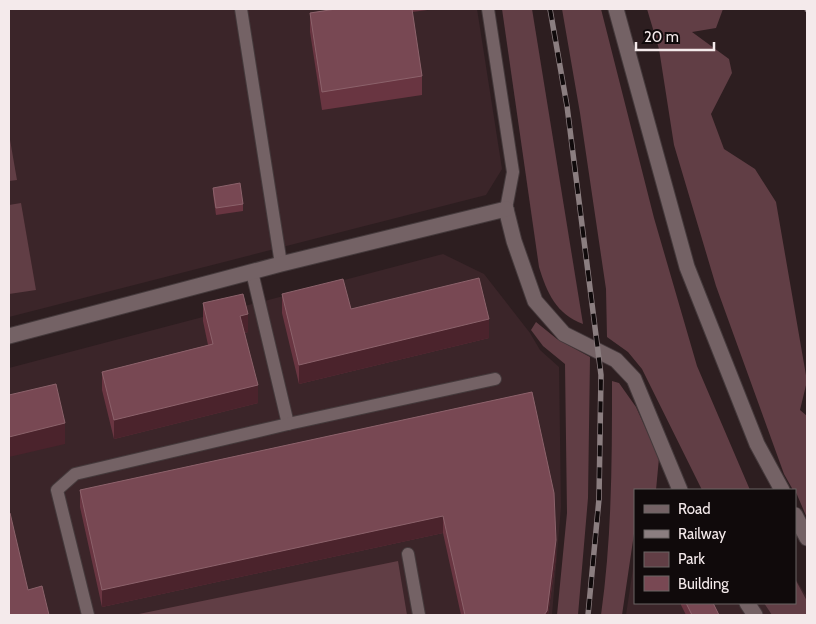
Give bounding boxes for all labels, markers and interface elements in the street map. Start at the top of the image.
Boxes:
scale bar [636,20,714,52]
text: 20 m [644,28,679,46]
legend [634,489,796,604]
text: Road [678,500,711,518]
text: Railway [678,525,727,543]
text: Park [678,550,705,568]
text: Building [678,575,729,593]

